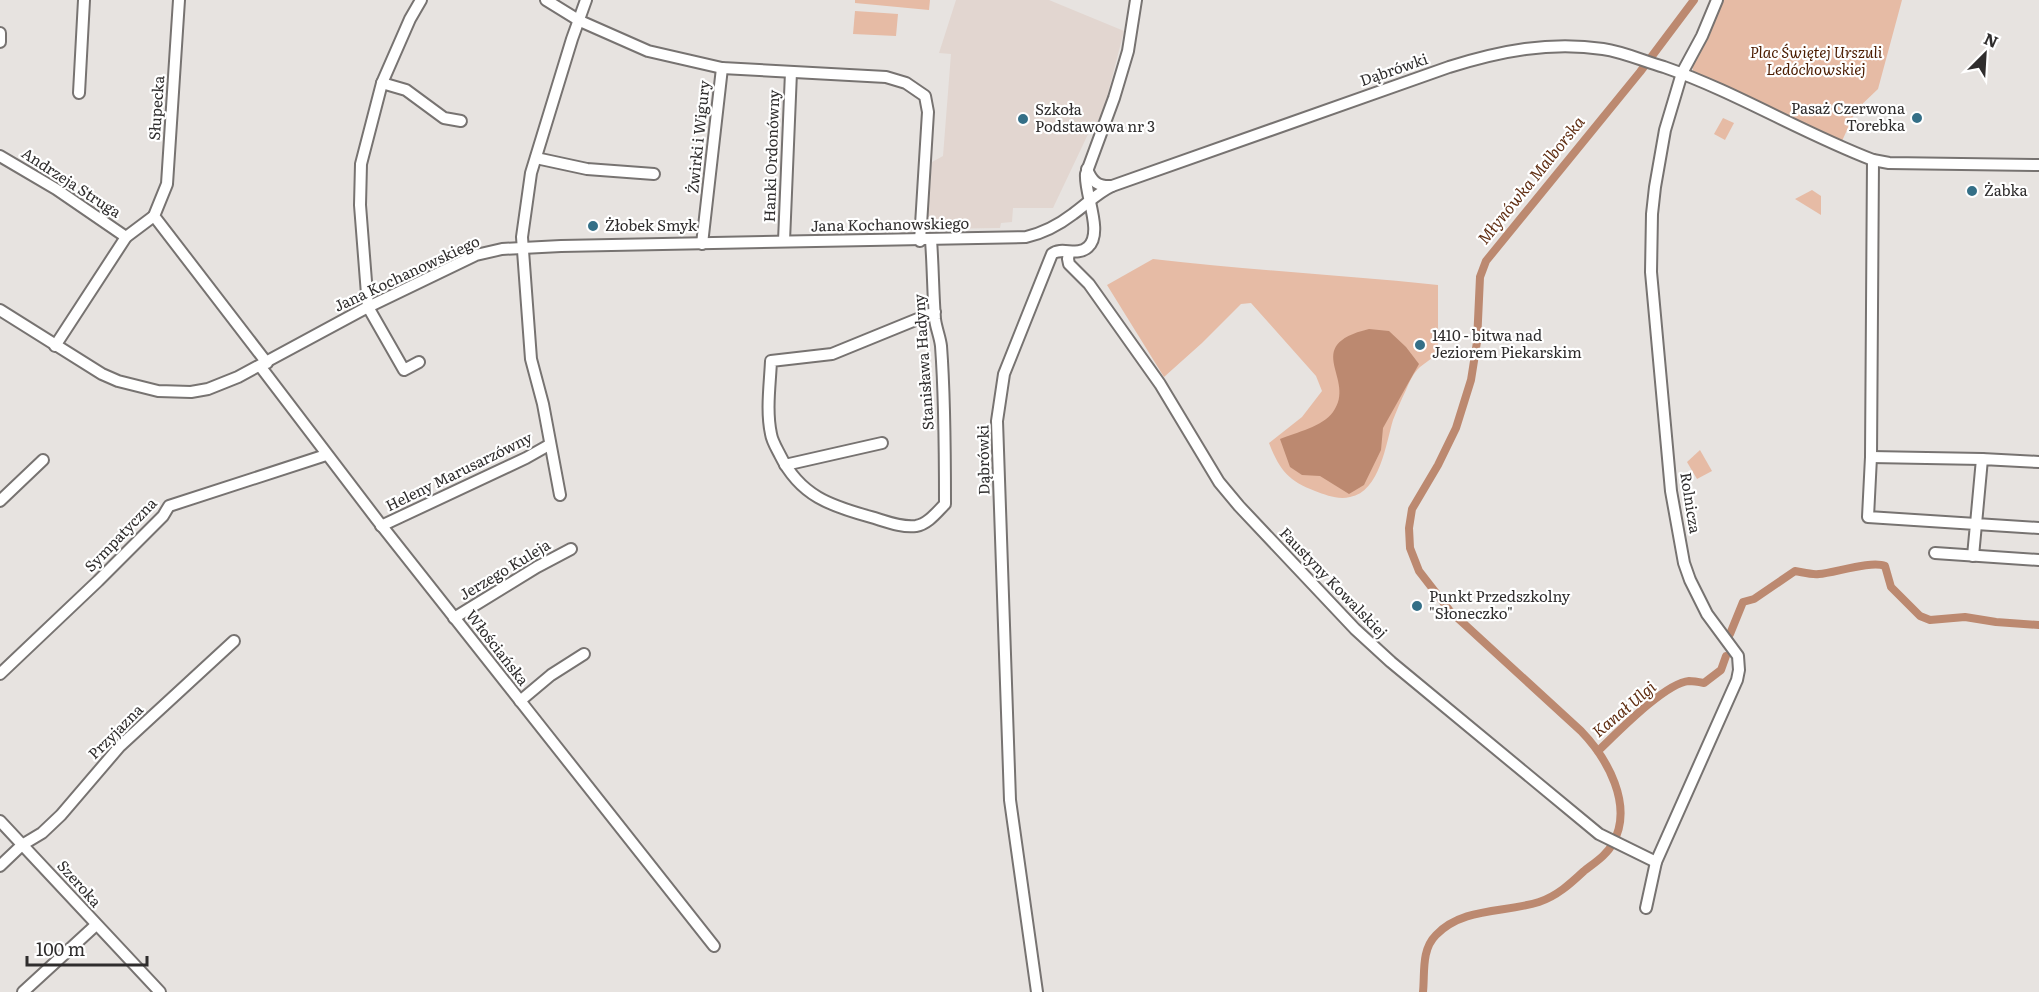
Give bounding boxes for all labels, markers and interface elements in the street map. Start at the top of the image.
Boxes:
north arrow [1955,24,2015,84]
text: N [1980,26,2003,53]
park label: Plac Świętej Urszuli Ledóchowskiej [1750,40,1883,80]
street label: Dąbrówki [1356,46,1431,91]
street label: Słupecka [142,74,169,141]
street label: Żwirki i Wigury [680,79,715,195]
street label: Hanki Ordonówny [757,89,784,223]
place label: Pasaż Czerwona Torebka [1791,96,1906,136]
place label: Szkoła Podstawowa nr 3 [1035,97,1155,137]
water label: Młynówka Malborska [1471,109,1590,249]
marker: Pasaż Czerwona Torebka [1910,111,1924,125]
marker: Szkoła Podstawowa nr 3 [1016,112,1030,126]
street label: Andrzeja Struga [17,141,127,223]
place label: Żabka [1984,178,2029,201]
marker: Żabka [1965,184,1979,198]
street label: Jana Kochanowskiego [810,211,970,236]
place label: Żłobek Smyk [605,213,698,236]
marker: Żłobek Smyk [586,219,600,233]
street label: Jana Kochanowskiego [330,229,483,317]
street label: Stanisława Hadyny [906,293,939,431]
place label: 1410 - bitwa nad Jeziorem Piekarskim [1432,323,1582,363]
marker: 1410 - bitwa nad Jeziorem Piekarskim [1413,338,1427,352]
street label: Heleny Marusarzówny [381,425,536,516]
street label: Dąbrówki [970,425,995,495]
street label: Rolnicza [1675,470,1708,536]
street label: Sympatyczna [78,491,162,576]
street label: Faustyny Kowalskiej [1275,521,1393,643]
street label: Jerzego Kuleja [454,532,555,605]
place label: Punkt Przedszkolny "Słoneczko" [1429,584,1571,624]
marker: Punkt Przedszkolny "Słoneczko" [1410,599,1424,613]
street label: Włościańska [461,604,536,691]
water label: Kanał Ulgi [1586,674,1661,742]
street label: Przyjazna [82,697,148,764]
street label: Szeroka [53,854,108,912]
scale bar [27,929,147,967]
text: 100 m [36,935,85,962]

